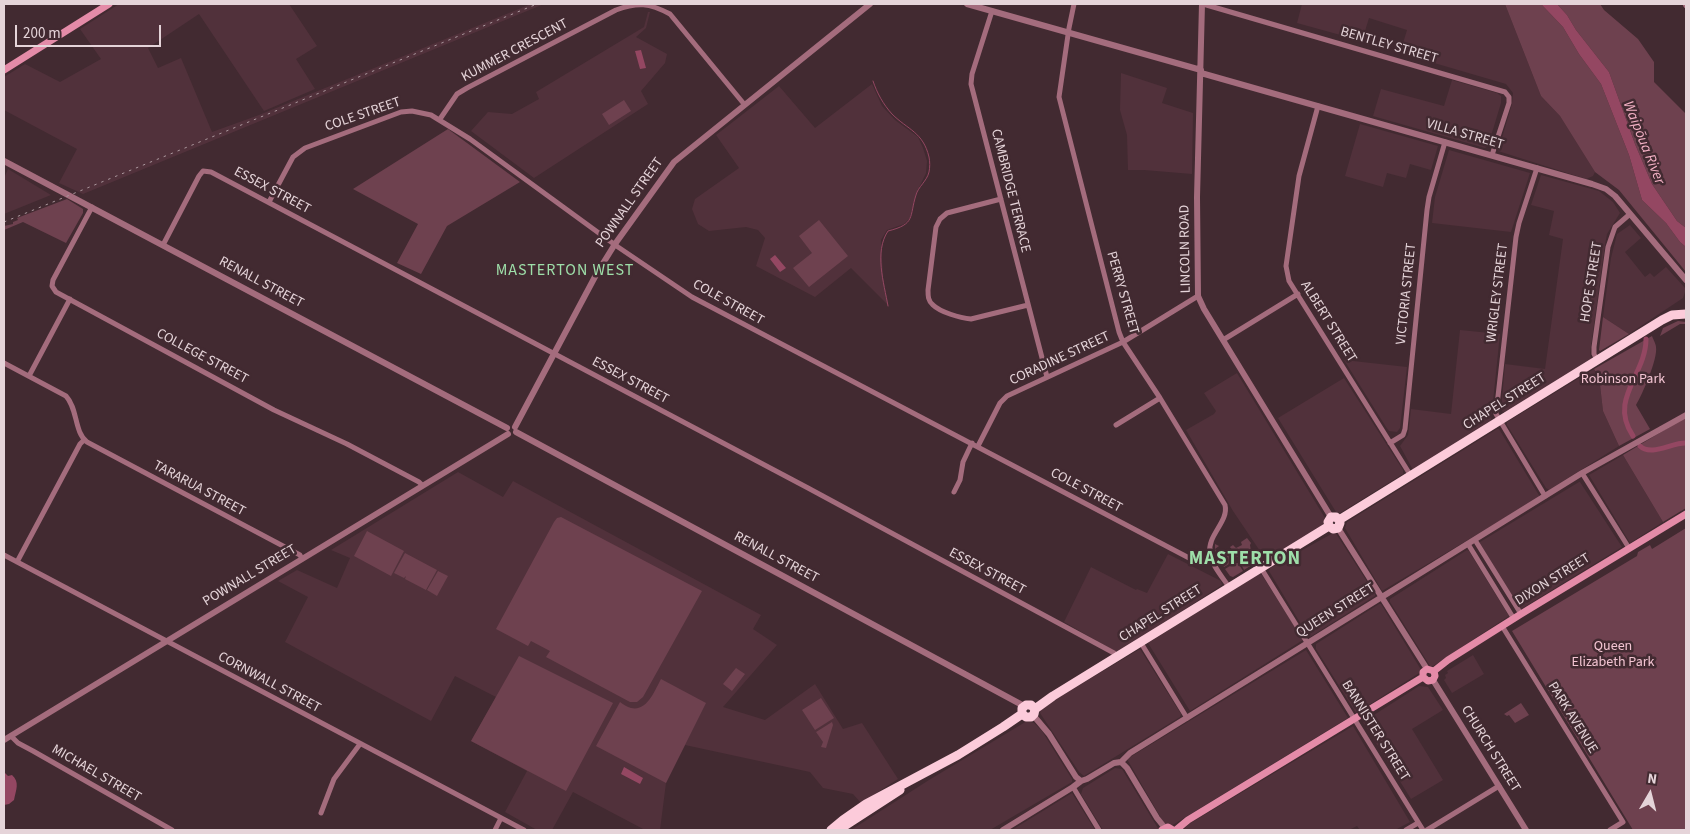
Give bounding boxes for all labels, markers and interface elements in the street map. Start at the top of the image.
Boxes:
scale bar [18,15,164,47]
street label: KUMMER CRESCENT [459,16,571,86]
text: 200 m [23,23,61,44]
street label: BENTLEY STREET [1338,24,1440,68]
street label: COLE STREET [323,94,403,136]
water label: Waipōua River [1618,99,1668,187]
street label: VILLA STREET [1424,116,1506,154]
street label: CAMBRIDGE TERRACE [987,128,1033,254]
street label: POWNALL STREET [593,155,667,251]
street label: ESSEX STREET [231,164,313,218]
street label: LINCOLN ROAD [1177,205,1195,293]
street label: HOPE STREET [1577,240,1607,324]
street label: VICTORIA STREET [1393,242,1421,346]
street label: WRIGLEY STREET [1484,242,1512,344]
street label: PERRY STREET [1102,250,1142,336]
street label: RENALL STREET [216,254,306,312]
district label: MASTERTON WEST [494,261,636,281]
street label: COLE STREET [689,277,767,329]
street label: ALBERT STREET [1296,278,1360,366]
street label: COLLEGE STREET [153,326,251,388]
street label: CORADINE STREET [1007,328,1113,390]
street label: ESSEX STREET [589,354,671,408]
street label: CHAPEL STREET [1460,370,1550,434]
park label: Robinson Park [1581,372,1665,388]
street label: TARARUA STREET [150,458,248,520]
street label: COLE STREET [1047,465,1125,517]
street label: RENALL STREET [731,529,821,587]
street label: POWNALL STREET [200,541,300,611]
street label: ESSEX STREET [946,545,1028,599]
district label: MASTERTON [1188,549,1302,571]
street label: DIXON STREET [1512,550,1594,610]
street label: QUEEN STREET [1293,580,1379,642]
street label: CHAPEL STREET [1116,582,1206,646]
park label: Queen Elizabeth Park [1572,639,1654,672]
street label: CORNWALL STREET [215,649,323,717]
street label: BANNISTER STREET [1337,678,1413,784]
street label: PARK AVENUE [1543,679,1601,757]
street label: CHURCH STREET [1457,703,1523,795]
street label: MICHAEL STREET [48,742,144,806]
north arrow [1625,769,1675,819]
text: N [1646,769,1658,790]

